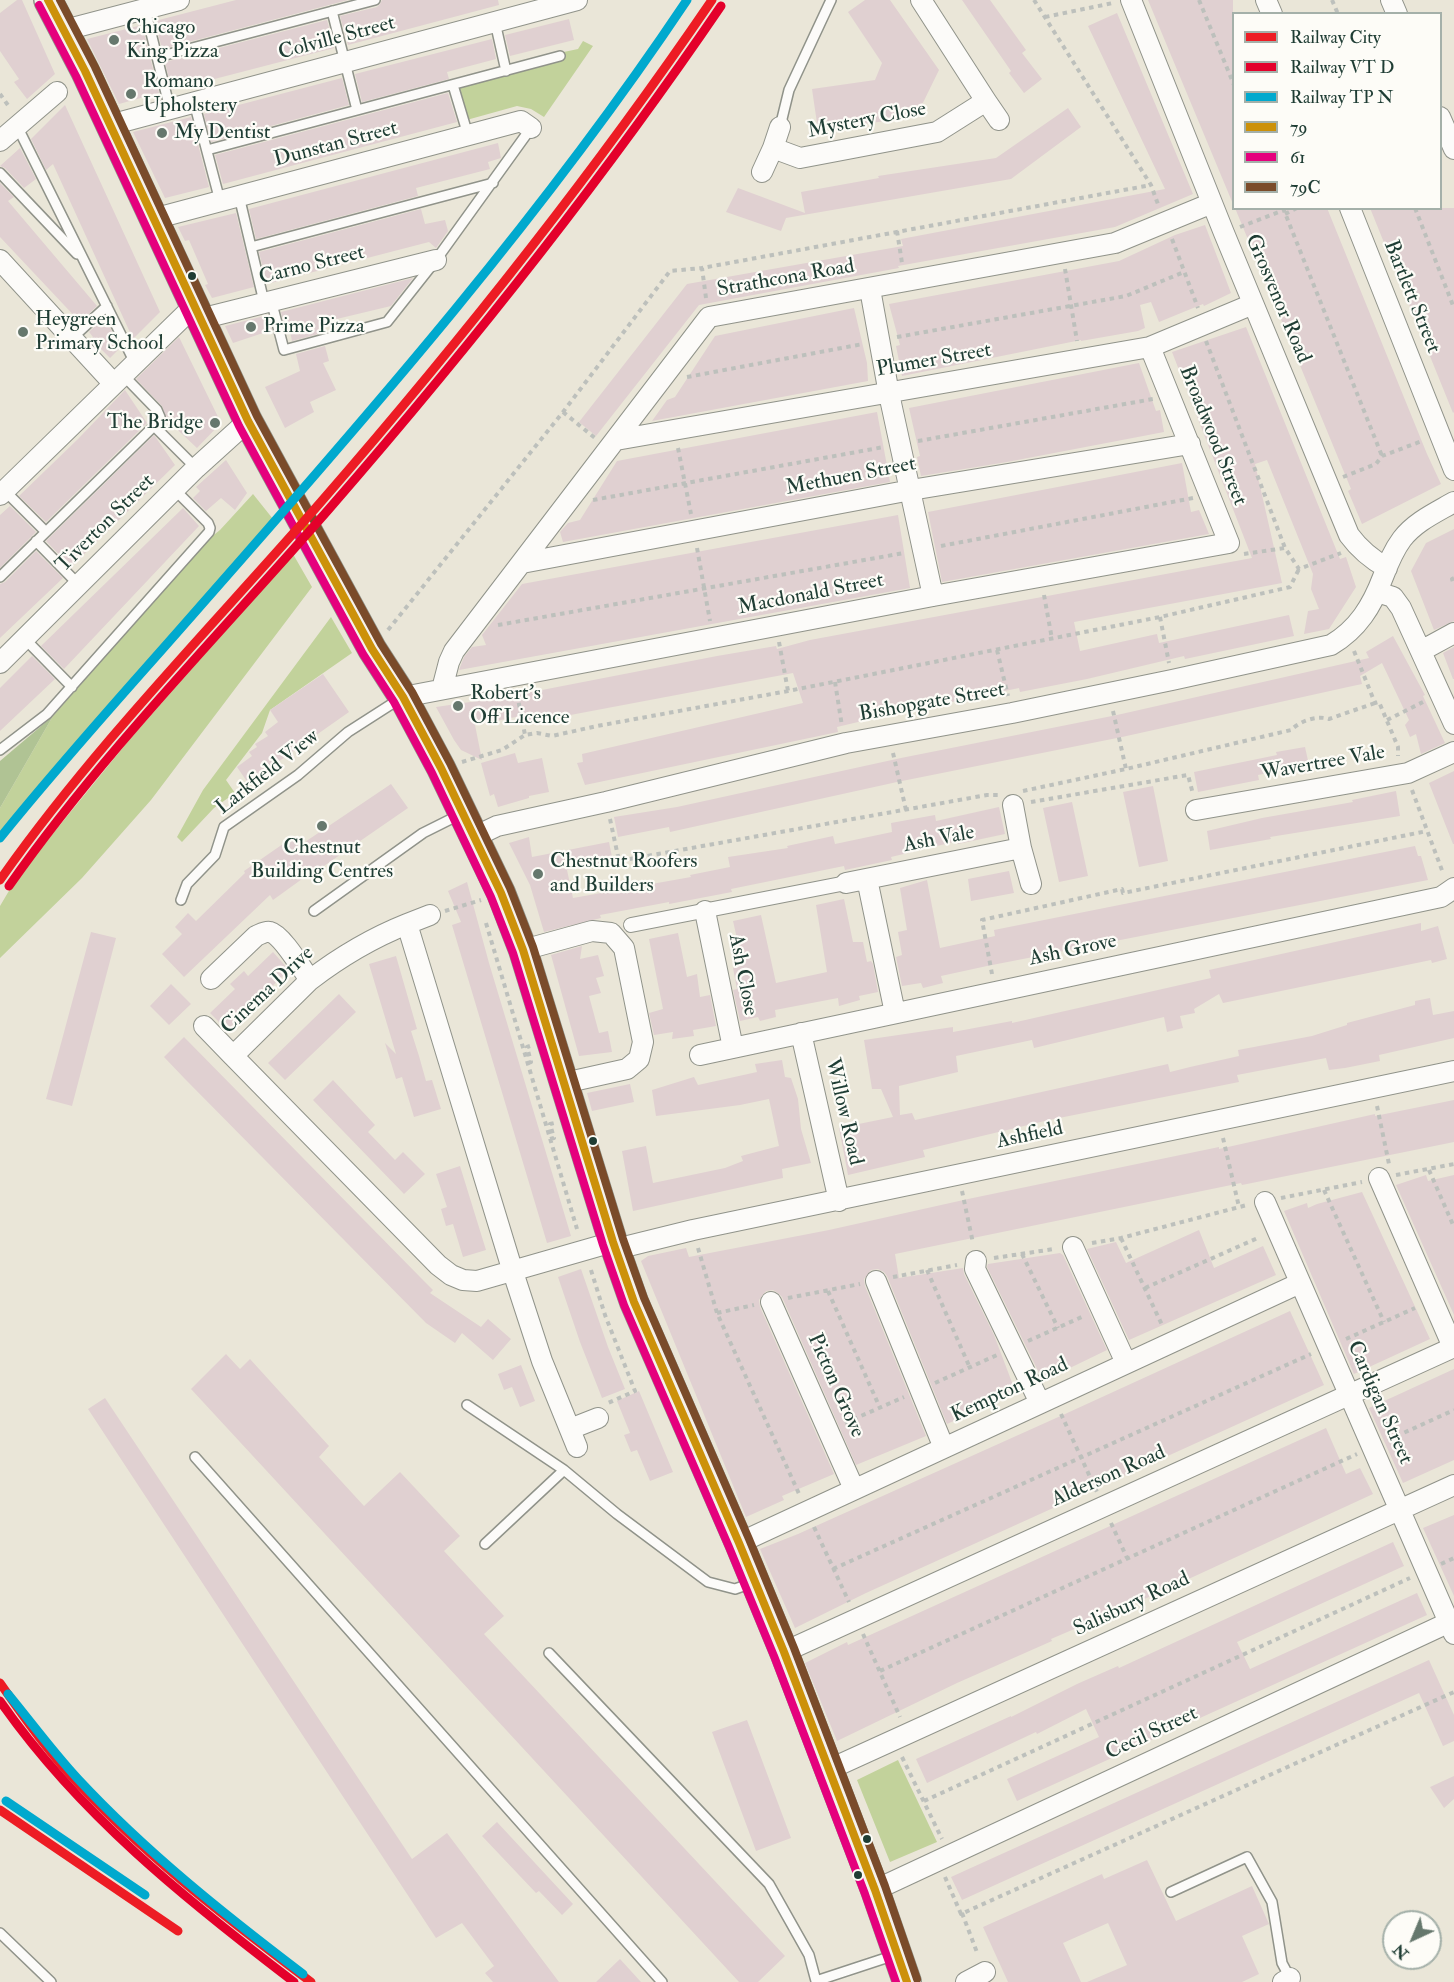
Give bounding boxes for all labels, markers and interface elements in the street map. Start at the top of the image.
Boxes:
street label: Colville Street [276,11,398,67]
legend [1232,12,1442,210]
place label: Chicago King Pizza [126,15,219,65]
text: Railway City [1290,26,1381,49]
marker: Chicago King Pizza [107,33,121,47]
text: Railway VT D [1290,56,1394,79]
place label: Romano Upholstery [143,69,237,119]
text: Railway TP N [1290,86,1393,109]
marker: Romano Upholstery [124,87,138,101]
street label: Mystery Close [806,97,928,145]
street label: Dunstan Street [271,116,401,174]
text: 79 [1290,116,1307,139]
place label: My Dentist [174,120,271,146]
marker: My Dentist [155,126,169,140]
text: 61 [1290,146,1305,169]
text: 79C [1290,176,1321,199]
street label: Grosvenor Road [1239,231,1315,367]
street label: Bartlett Street [1377,237,1445,357]
street label: Carno Street [257,241,367,291]
street label: Strathcona Road [715,255,857,303]
unlabelled marker [186,270,198,282]
place label: Heygreen Primary School [35,307,164,357]
place label: Prime Pizza [263,314,365,340]
marker: Prime Pizza [244,320,258,334]
marker: Heygreen Primary School [16,325,30,339]
street label: Plumer Street [875,338,993,384]
street label: Broadwood Street [1172,362,1252,510]
place label: The Bridge [107,410,203,436]
marker: The Bridge [208,416,222,430]
street label: Methuen Street [784,452,918,502]
street label: Tiverton Street [51,469,161,579]
street label: Macdonald Street [736,569,886,621]
street label: Bishopgate Street [857,678,1007,728]
place label: Robert's Off Licence [470,681,569,731]
marker: Robert's Off Licence [451,699,465,713]
street label: Larkfield View [211,725,325,821]
street label: Wavertree Vale [1259,741,1387,787]
marker: Chestnut Building Centres [315,819,329,833]
street label: Ash Vale [901,821,977,859]
place label: Chestnut Building Centres [251,835,393,885]
place label: Chestnut Roofers and Builders [550,849,697,899]
marker: Chestnut Roofers and Builders [531,867,545,881]
street label: Ash Grove [1027,929,1119,973]
street label: Ash Close [722,932,762,1018]
street label: Cinema Drive [216,942,320,1040]
street label: Willow Road [818,1056,868,1168]
street label: Ashfield [994,1117,1066,1155]
unlabelled marker [587,1135,599,1147]
street label: Picton Grove [801,1330,869,1442]
street label: Cardigan Street [1341,1337,1417,1469]
street label: Kempton Road [948,1353,1072,1429]
street label: Alderson Road [1048,1441,1170,1513]
street label: Salisbury Road [1070,1567,1194,1643]
street label: Cecil Street [1102,1702,1202,1766]
unlabelled marker [861,1833,873,1845]
unlabelled marker [852,1869,864,1881]
north arrow [1382,1910,1442,1970]
text: N [1389,1939,1413,1964]

